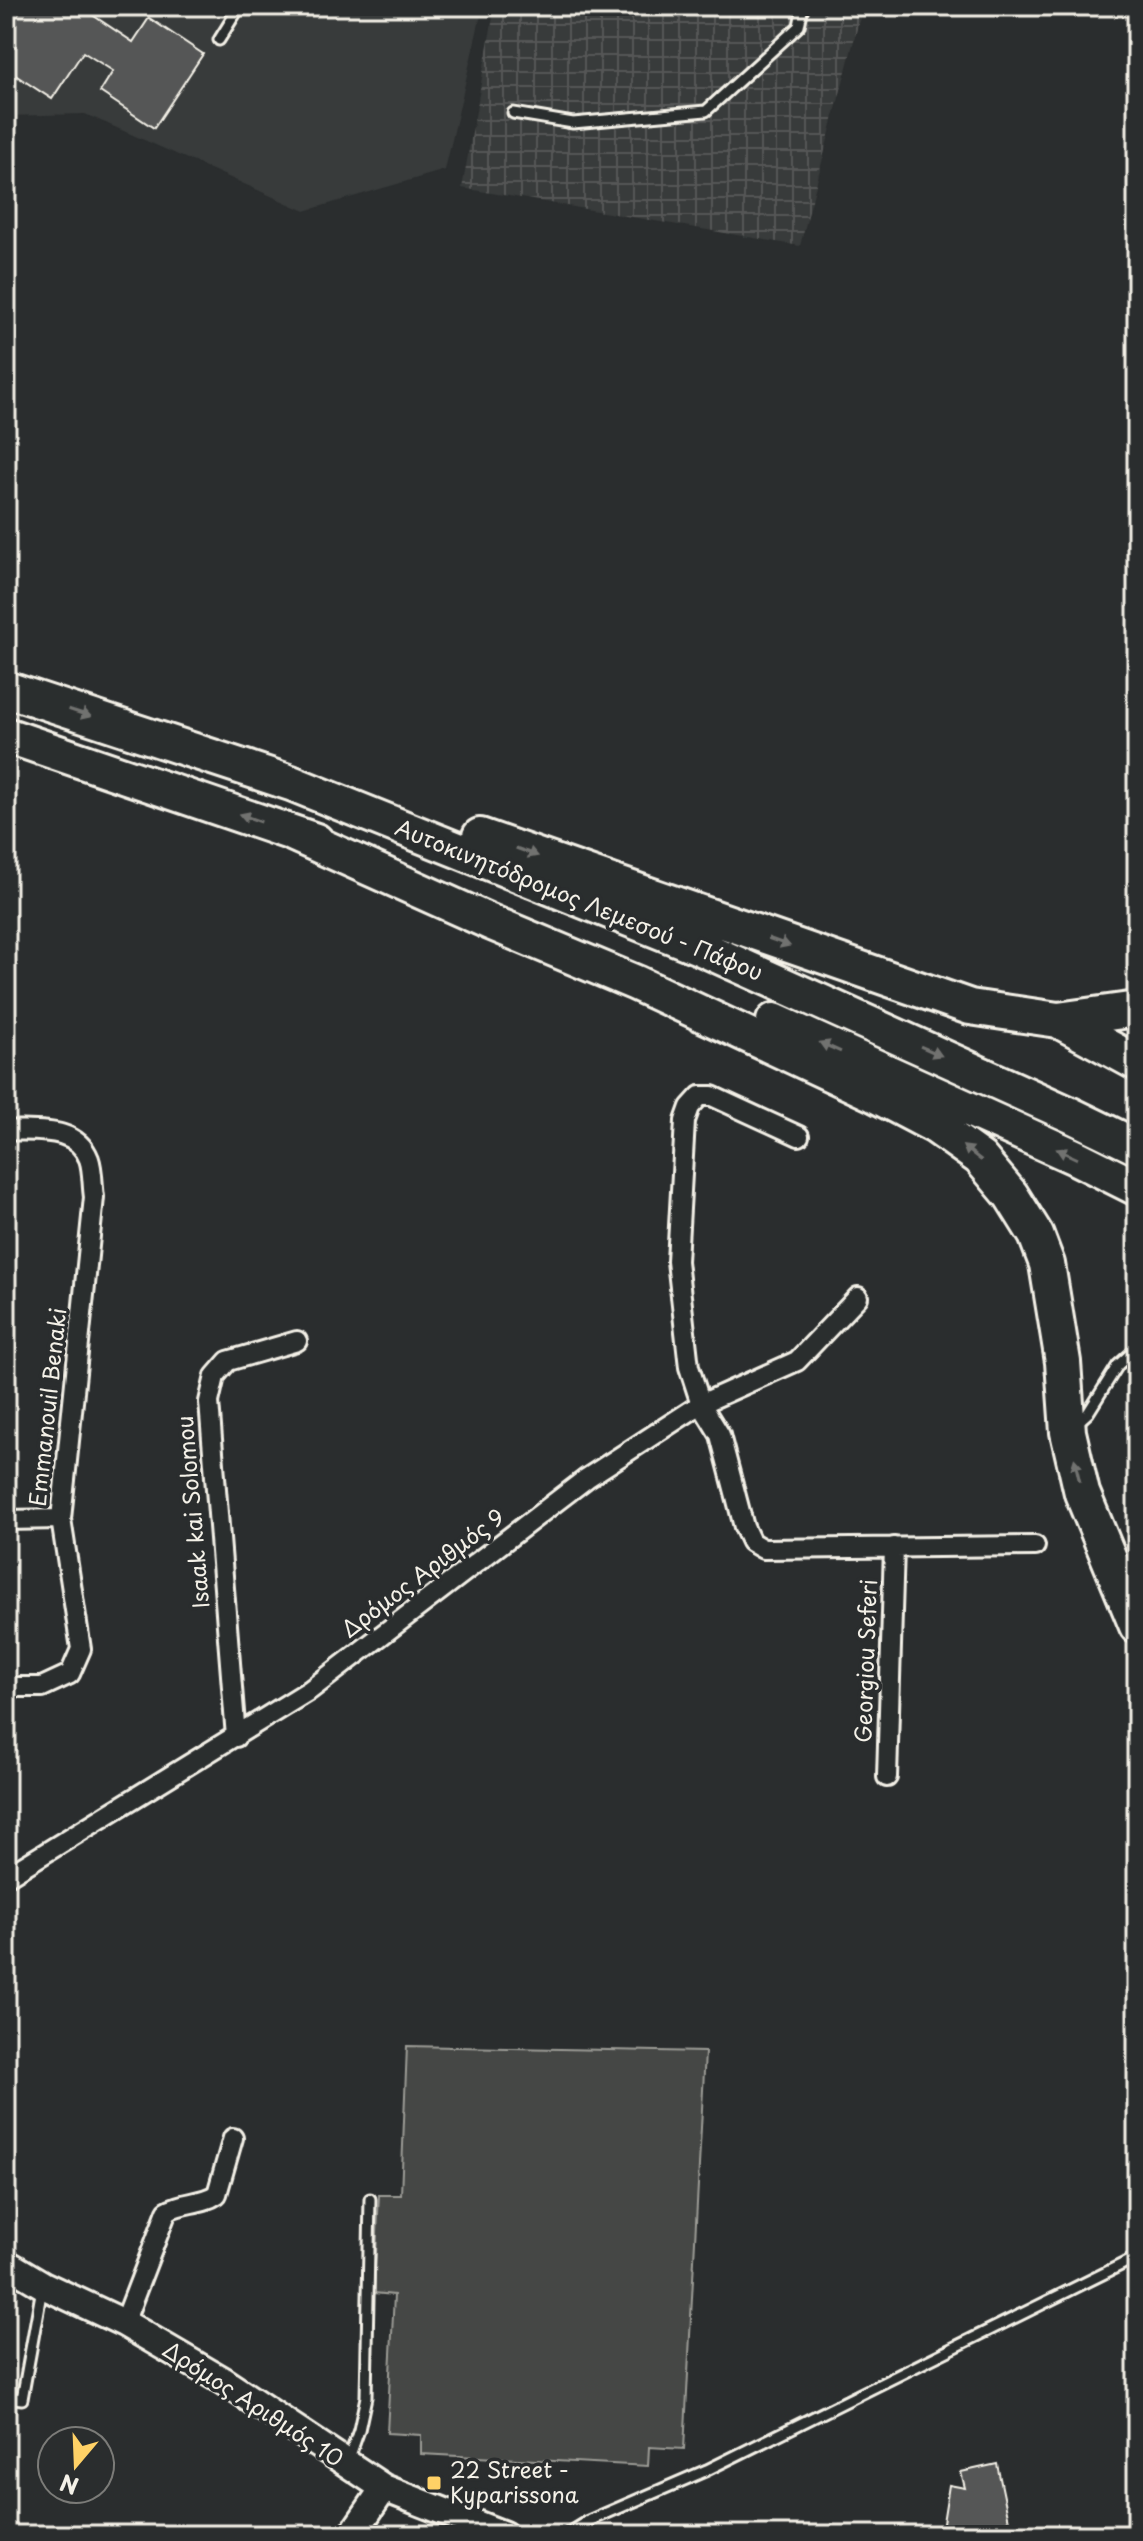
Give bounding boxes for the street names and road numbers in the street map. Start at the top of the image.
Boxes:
street label: Αυτοκινητόδρομος Λεμεσού - Πάφου [391,810,768,988]
street label: Emmanouil Benaki [20,1306,73,1508]
street label: Isaak kai Solomou [167,1414,216,1610]
street label: Δρόμος Αριθμός 9 [333,1499,511,1644]
street label: Georgiou Seferi [845,1579,884,1743]
street label: Δρόμος Αριθμός 10 [157,2332,351,2474]

